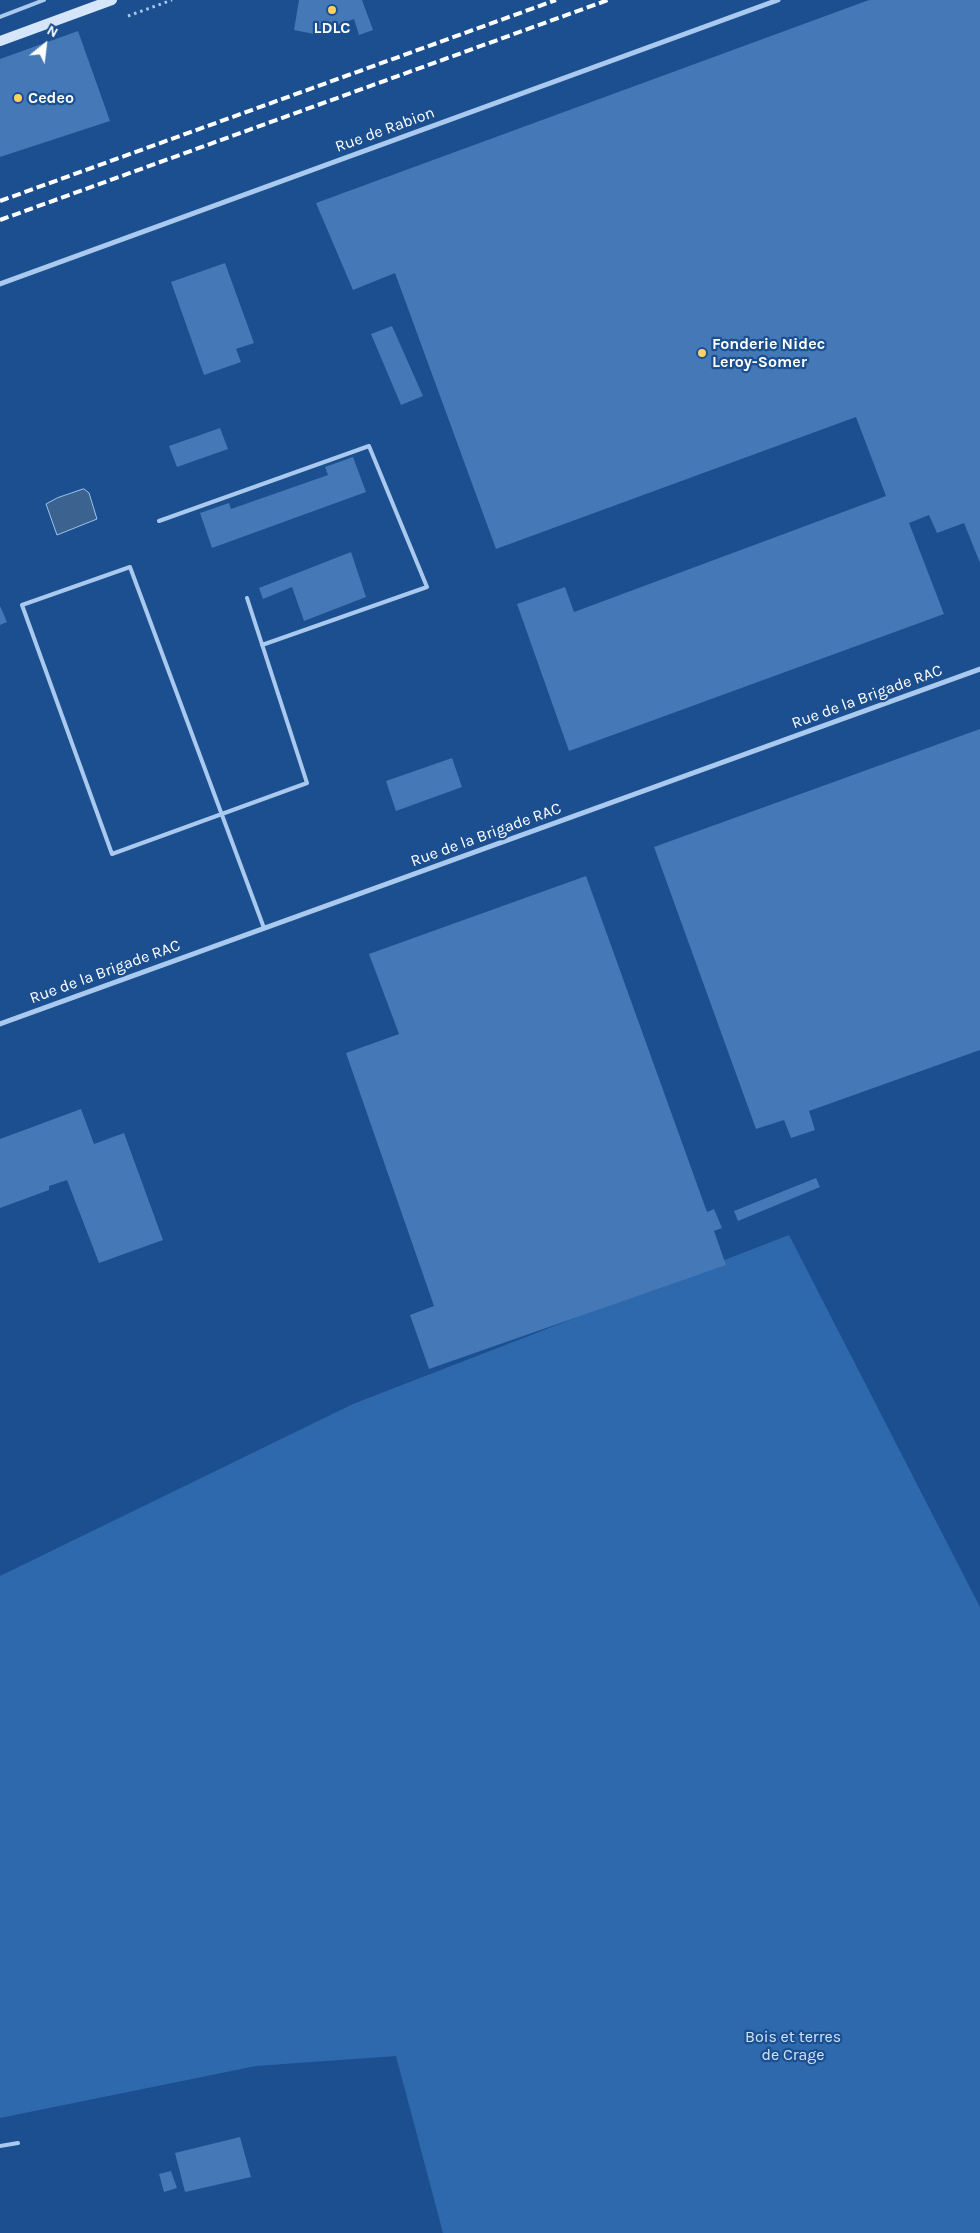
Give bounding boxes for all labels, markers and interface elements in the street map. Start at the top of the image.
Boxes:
marker: LDLC [326,4,338,16]
place label: LDLC [314,18,350,38]
north arrow [20,20,70,70]
text: N [44,22,61,41]
place label: Cedeo [28,88,74,108]
marker: Cedeo [12,92,24,104]
street label: Rue de Rabion [333,103,437,157]
place label: Fonderie Nidec Leroy-Somer [712,334,825,372]
marker: Fonderie Nidec Leroy-Somer [696,347,708,359]
street label: Rue de la Brigade RAC [789,661,945,733]
street label: Rue de la Brigade RAC [408,799,564,871]
street label: Rue de la Brigade RAC [27,936,183,1008]
park label: Bois et terres de Crage [745,2027,841,2065]

